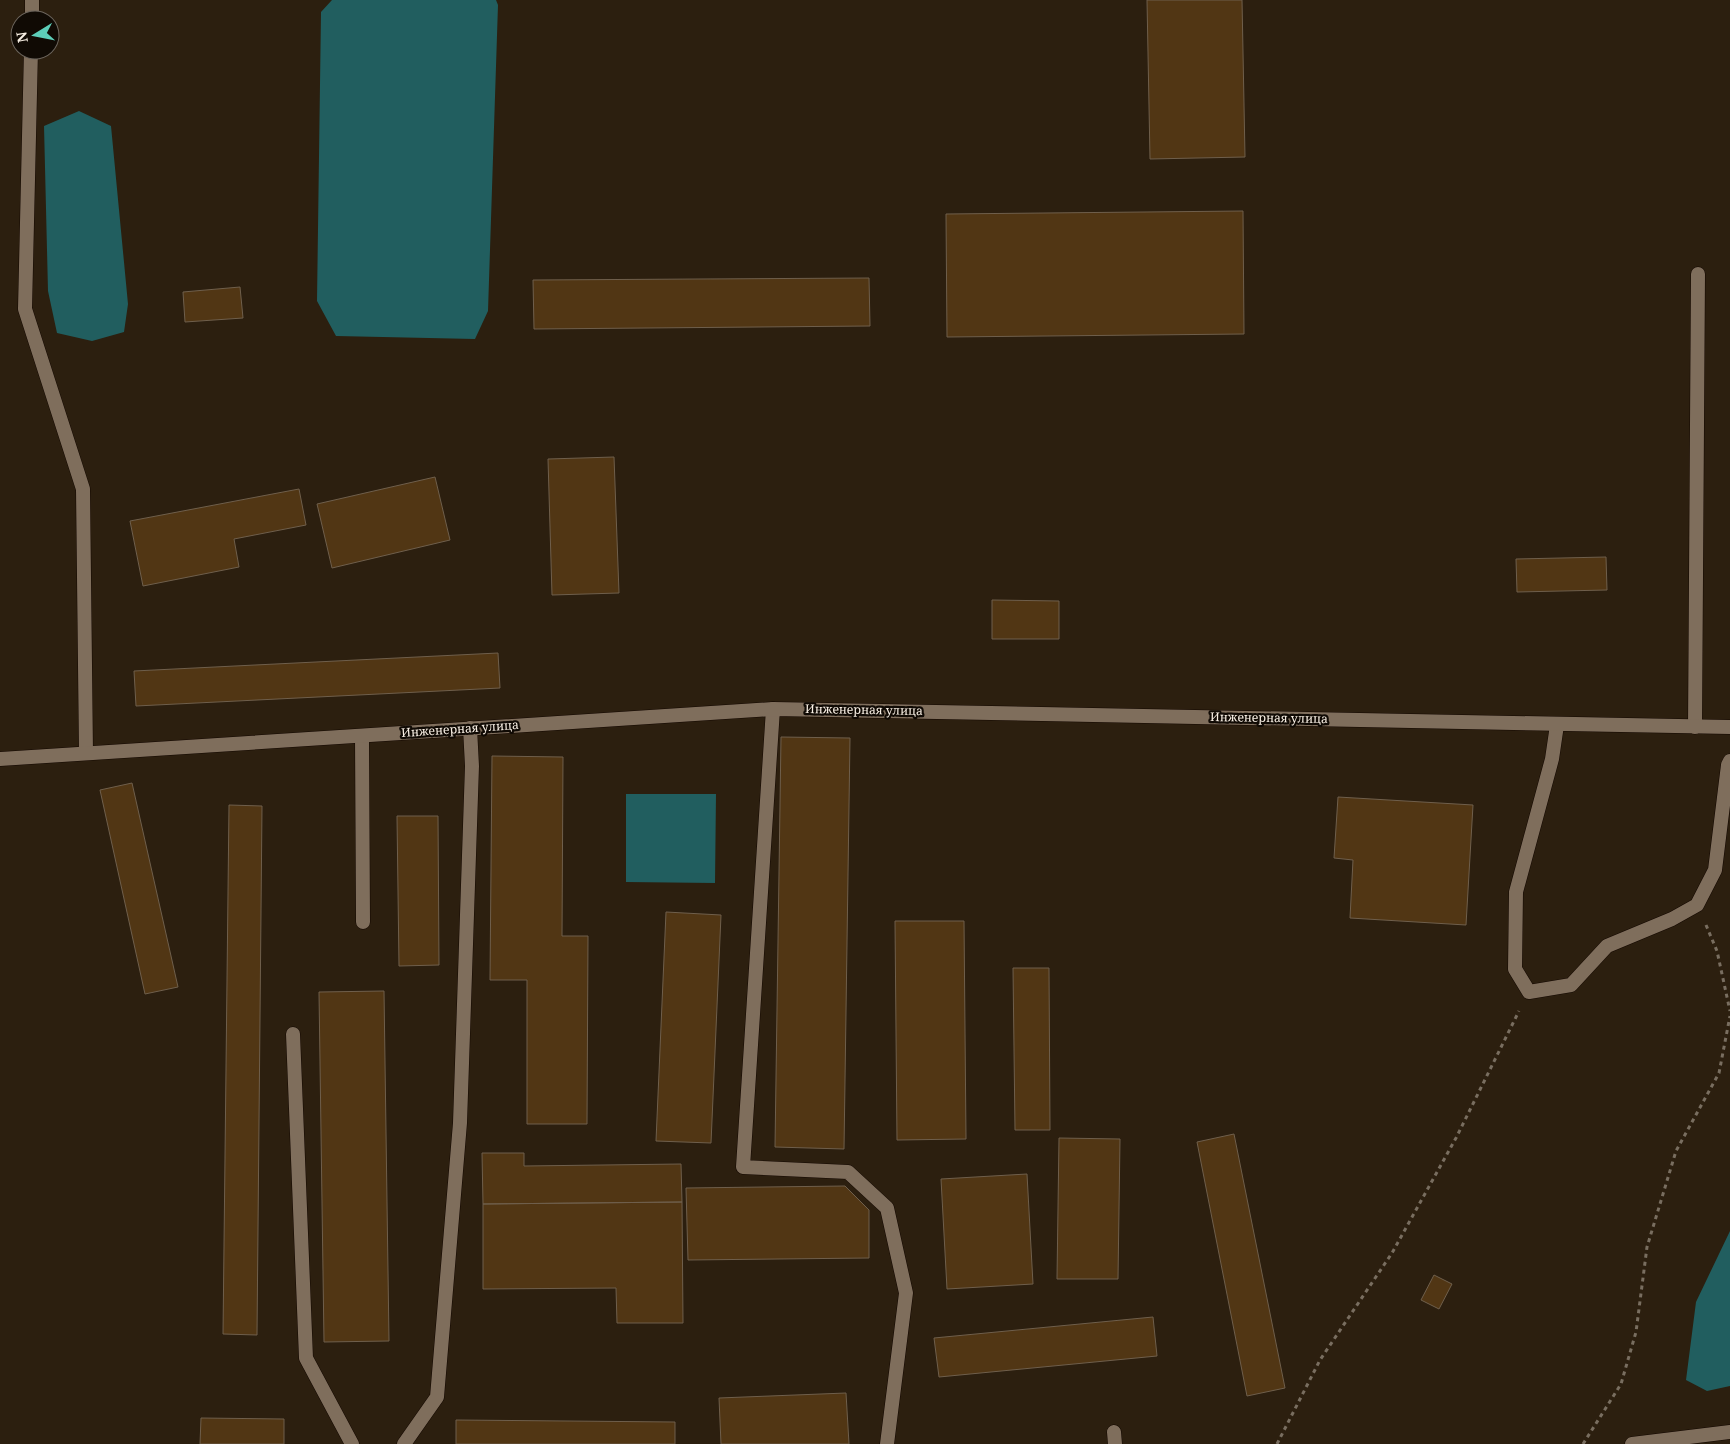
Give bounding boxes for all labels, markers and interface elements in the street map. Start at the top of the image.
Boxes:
north arrow [10,10,60,60]
text: N [11,30,32,44]
street label: Инженерная улица [805,700,923,719]
street label: Инженерная улица [1210,708,1328,727]
street label: Инженерная улица [401,716,519,741]

